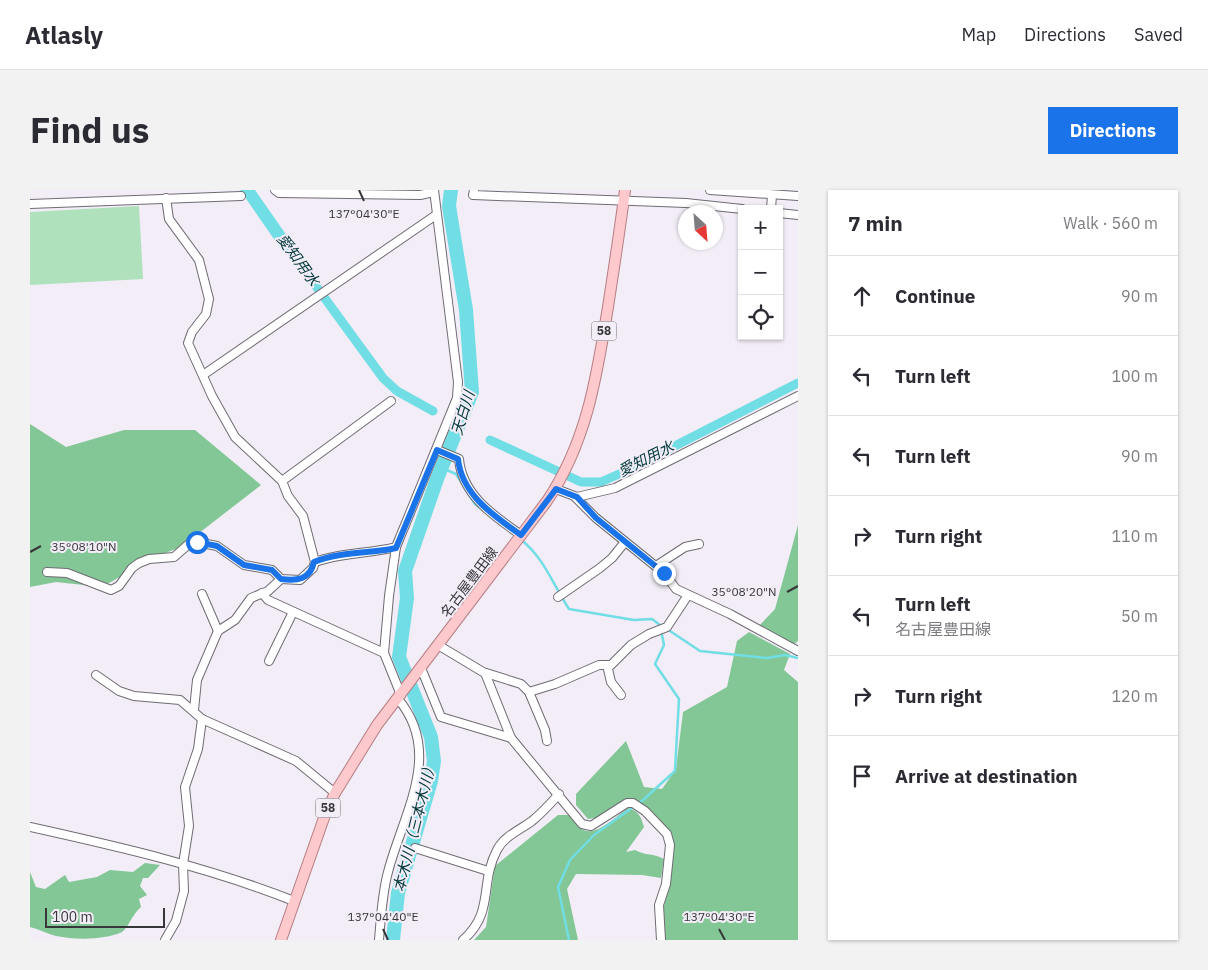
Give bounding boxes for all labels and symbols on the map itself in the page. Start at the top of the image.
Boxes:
north arrow [678,205,723,250]
text: 137°04'30"E [329,206,399,221]
water label: 愛知用水 [273,230,325,291]
road number: 58 [592,322,616,340]
water label: 天白川 [447,387,479,437]
water label: 愛知用水 [615,436,679,481]
route start [186,531,209,554]
text: 35°08'10"N [51,539,117,554]
street label: 名古屋豊田線 [437,543,501,621]
route end [653,562,676,585]
text: 35°08'20"N [711,584,777,599]
water label: 本木川（三本木川） [389,758,440,894]
road number: 58 [316,798,340,818]
scale bar [45,905,165,928]
text: 137°04'40"E [348,909,418,924]
text: 137°04'30"E [684,909,754,924]

